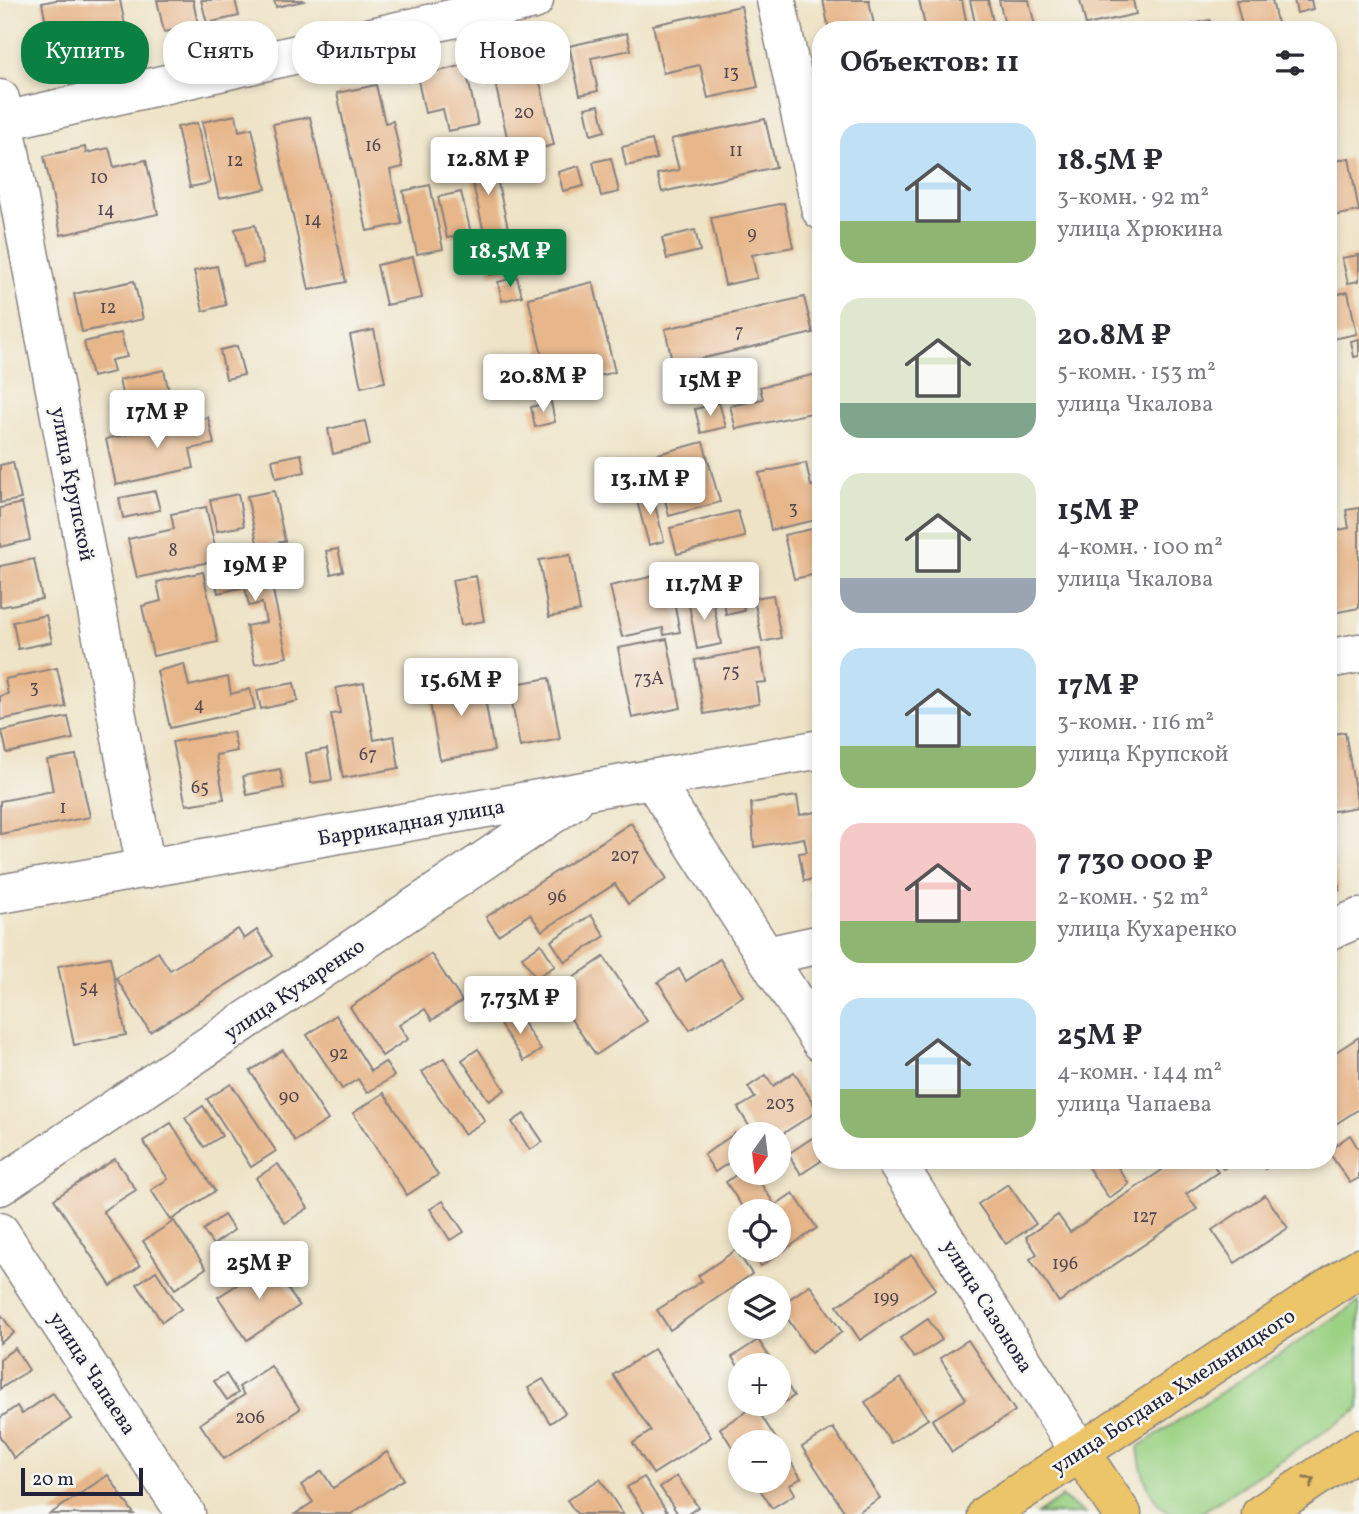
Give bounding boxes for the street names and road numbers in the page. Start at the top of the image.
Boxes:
street label: улица Крупской [42,405,101,564]
street label: Баррикадная улица [315,793,507,854]
street label: улица Кухаренко [219,932,371,1048]
street label: улица Сазонова [934,1235,1039,1379]
street label: улица Богдана Хмельницкого [1046,1302,1302,1482]
street label: улица Чапаева [41,1307,142,1441]

